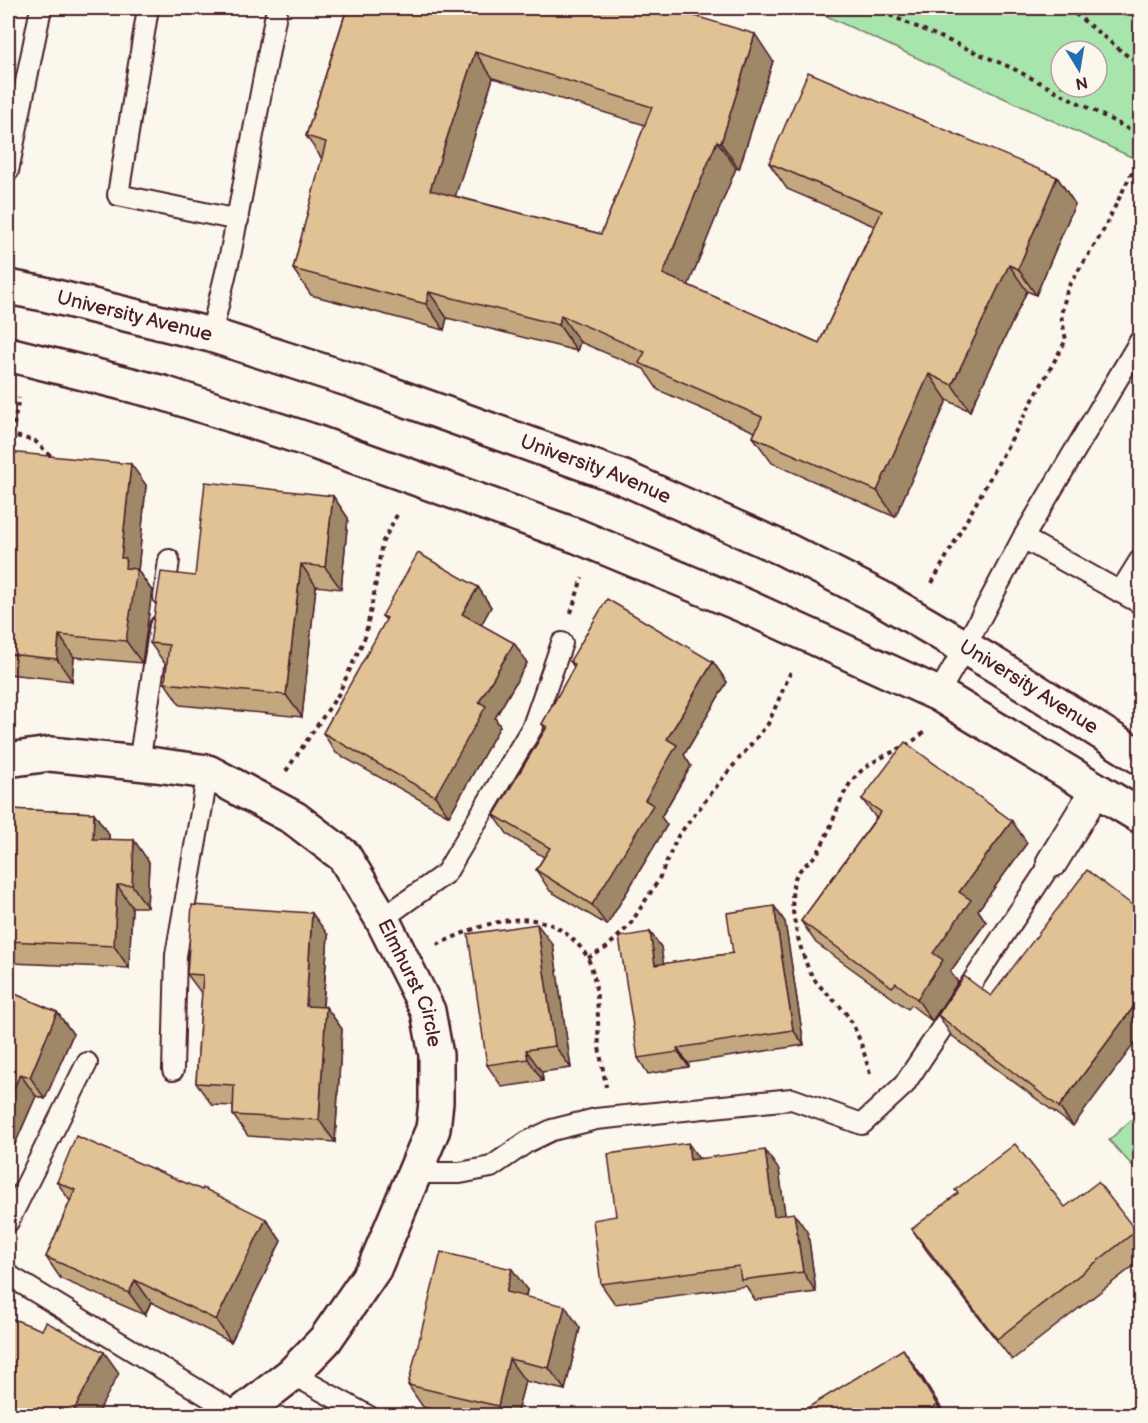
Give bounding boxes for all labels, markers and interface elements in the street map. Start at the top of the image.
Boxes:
north arrow [1049,39,1109,99]
text: N [1074,72,1089,93]
street label: University Avenue [54,286,215,347]
street label: University Avenue [517,430,675,509]
street label: University Avenue [955,635,1103,740]
street label: Elmhurst Circle [372,915,446,1049]

